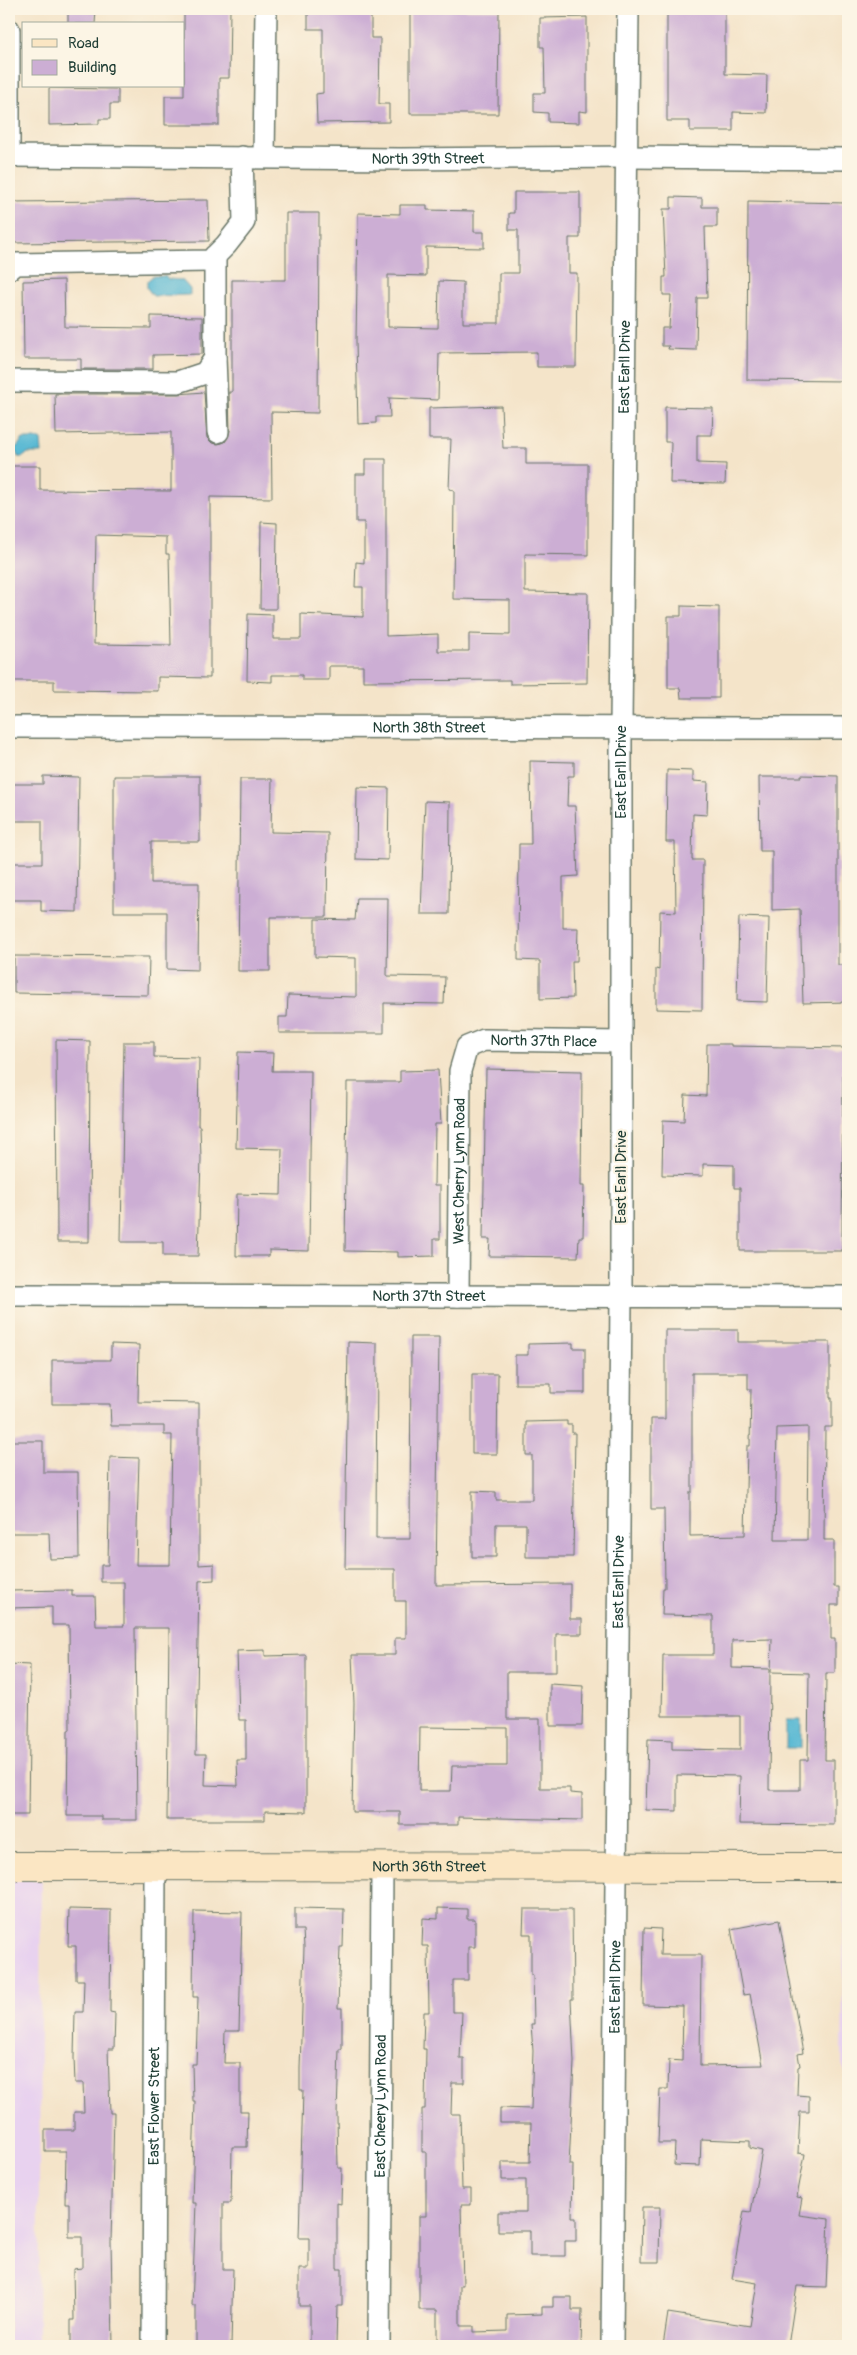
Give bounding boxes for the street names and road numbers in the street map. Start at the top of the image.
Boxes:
street label: North 39th Street [371,149,486,169]
street label: East Earll Drive [615,320,634,414]
street label: North 38th Street [373,718,486,737]
street label: East Earll Drive [612,725,631,819]
street label: North 37th Place [490,1031,598,1051]
street label: West Cherry Lynn Road [449,1098,469,1244]
street label: East Earll Drive [612,1130,631,1224]
street label: North 37th Street [372,1286,487,1306]
street label: East Earll Drive [609,1535,628,1629]
street label: North 36th Street [372,1857,487,1876]
street label: East Earll Drive [605,1940,625,2034]
street label: East Cheery Lynn Road [371,2034,390,2178]
street label: East Flower Street [144,2046,164,2165]

